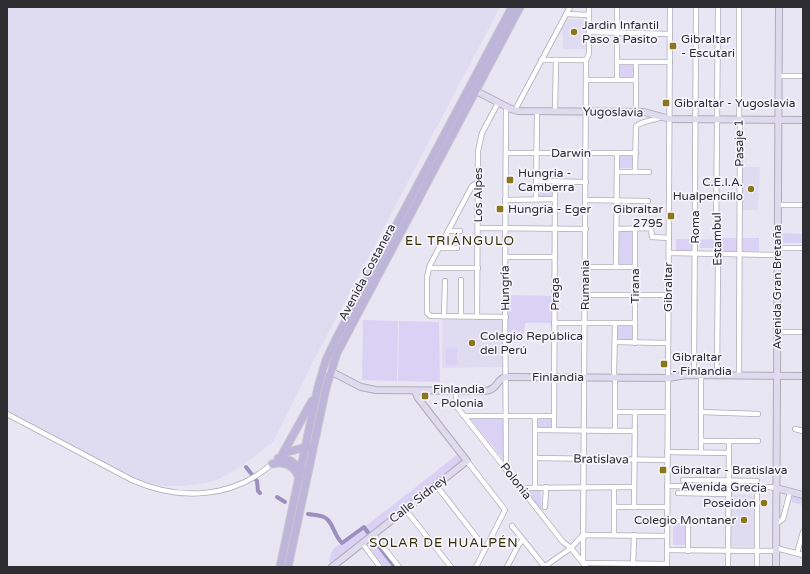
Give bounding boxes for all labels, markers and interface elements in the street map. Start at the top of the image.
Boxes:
place label: Jardin Infantil Paso a Pasito [582,18,659,46]
marker: Jardin Infantil Paso a Pasito [569,27,579,37]
place label: Gibraltar - Escutari [681,32,735,60]
marker: Gibraltar - Escutari [668,41,678,51]
place label: Gibraltar - Yugoslavia [674,96,796,110]
marker: Gibraltar - Yugoslavia [661,98,671,108]
street label: Yugoslavia [583,104,643,120]
street label: Pasaje 1 [732,119,746,167]
street label: Darwin [551,146,591,160]
place label: Hungria - Camberra [518,166,574,194]
street label: Los Alpes [471,167,485,223]
marker: Hungria - Camberra [505,175,515,185]
place label: C.E.I.A. Hualpencillo [673,175,743,203]
marker: C.E.I.A. Hualpencillo [746,184,756,194]
place label: Hungria - Eger [508,202,591,216]
place label: Gibraltar 2795 [613,202,663,230]
marker: Hungria - Eger [495,204,505,214]
street label: Roma [688,210,702,244]
marker: Gibraltar 2795 [666,211,676,221]
street label: Estambul [710,212,724,266]
street label: Avenida Costanera [336,221,398,323]
street label: Avenida Gran Bretaña [770,225,784,350]
district label: EL TRIÁNGULO [405,233,515,249]
street label: Rumania [578,260,592,310]
street label: Gibraltar [661,262,675,312]
street label: Hungría [498,265,512,311]
street label: Tirana [628,268,642,304]
street label: Praga [548,277,562,311]
place label: Colegio República del Perú [480,329,583,357]
marker: Colegio República del Perú [467,338,477,348]
place label: Gibraltar - Finlandia [672,350,732,378]
marker: Gibraltar - Finlandia [659,359,669,369]
street label: Finlandia [532,370,584,384]
place label: Finlandia - Polonia [433,382,485,410]
marker: Finlandia - Polonia [420,391,430,401]
street label: Bratislava [573,452,629,466]
street label: Polonia [497,460,535,502]
place label: Gibraltar - Bratislava [671,463,787,477]
marker: Gibraltar - Bratislava [658,465,668,475]
street label: Calle Sídney [386,472,450,526]
street label: Avenida Grecia [681,479,767,495]
place label: Poseidón [703,496,756,510]
marker: Poseidón [759,498,769,508]
place label: Colegio Montaner [634,513,736,527]
marker: Colegio Montaner [739,515,749,525]
district label: SOLAR DE HUALPÉN [369,535,519,551]

